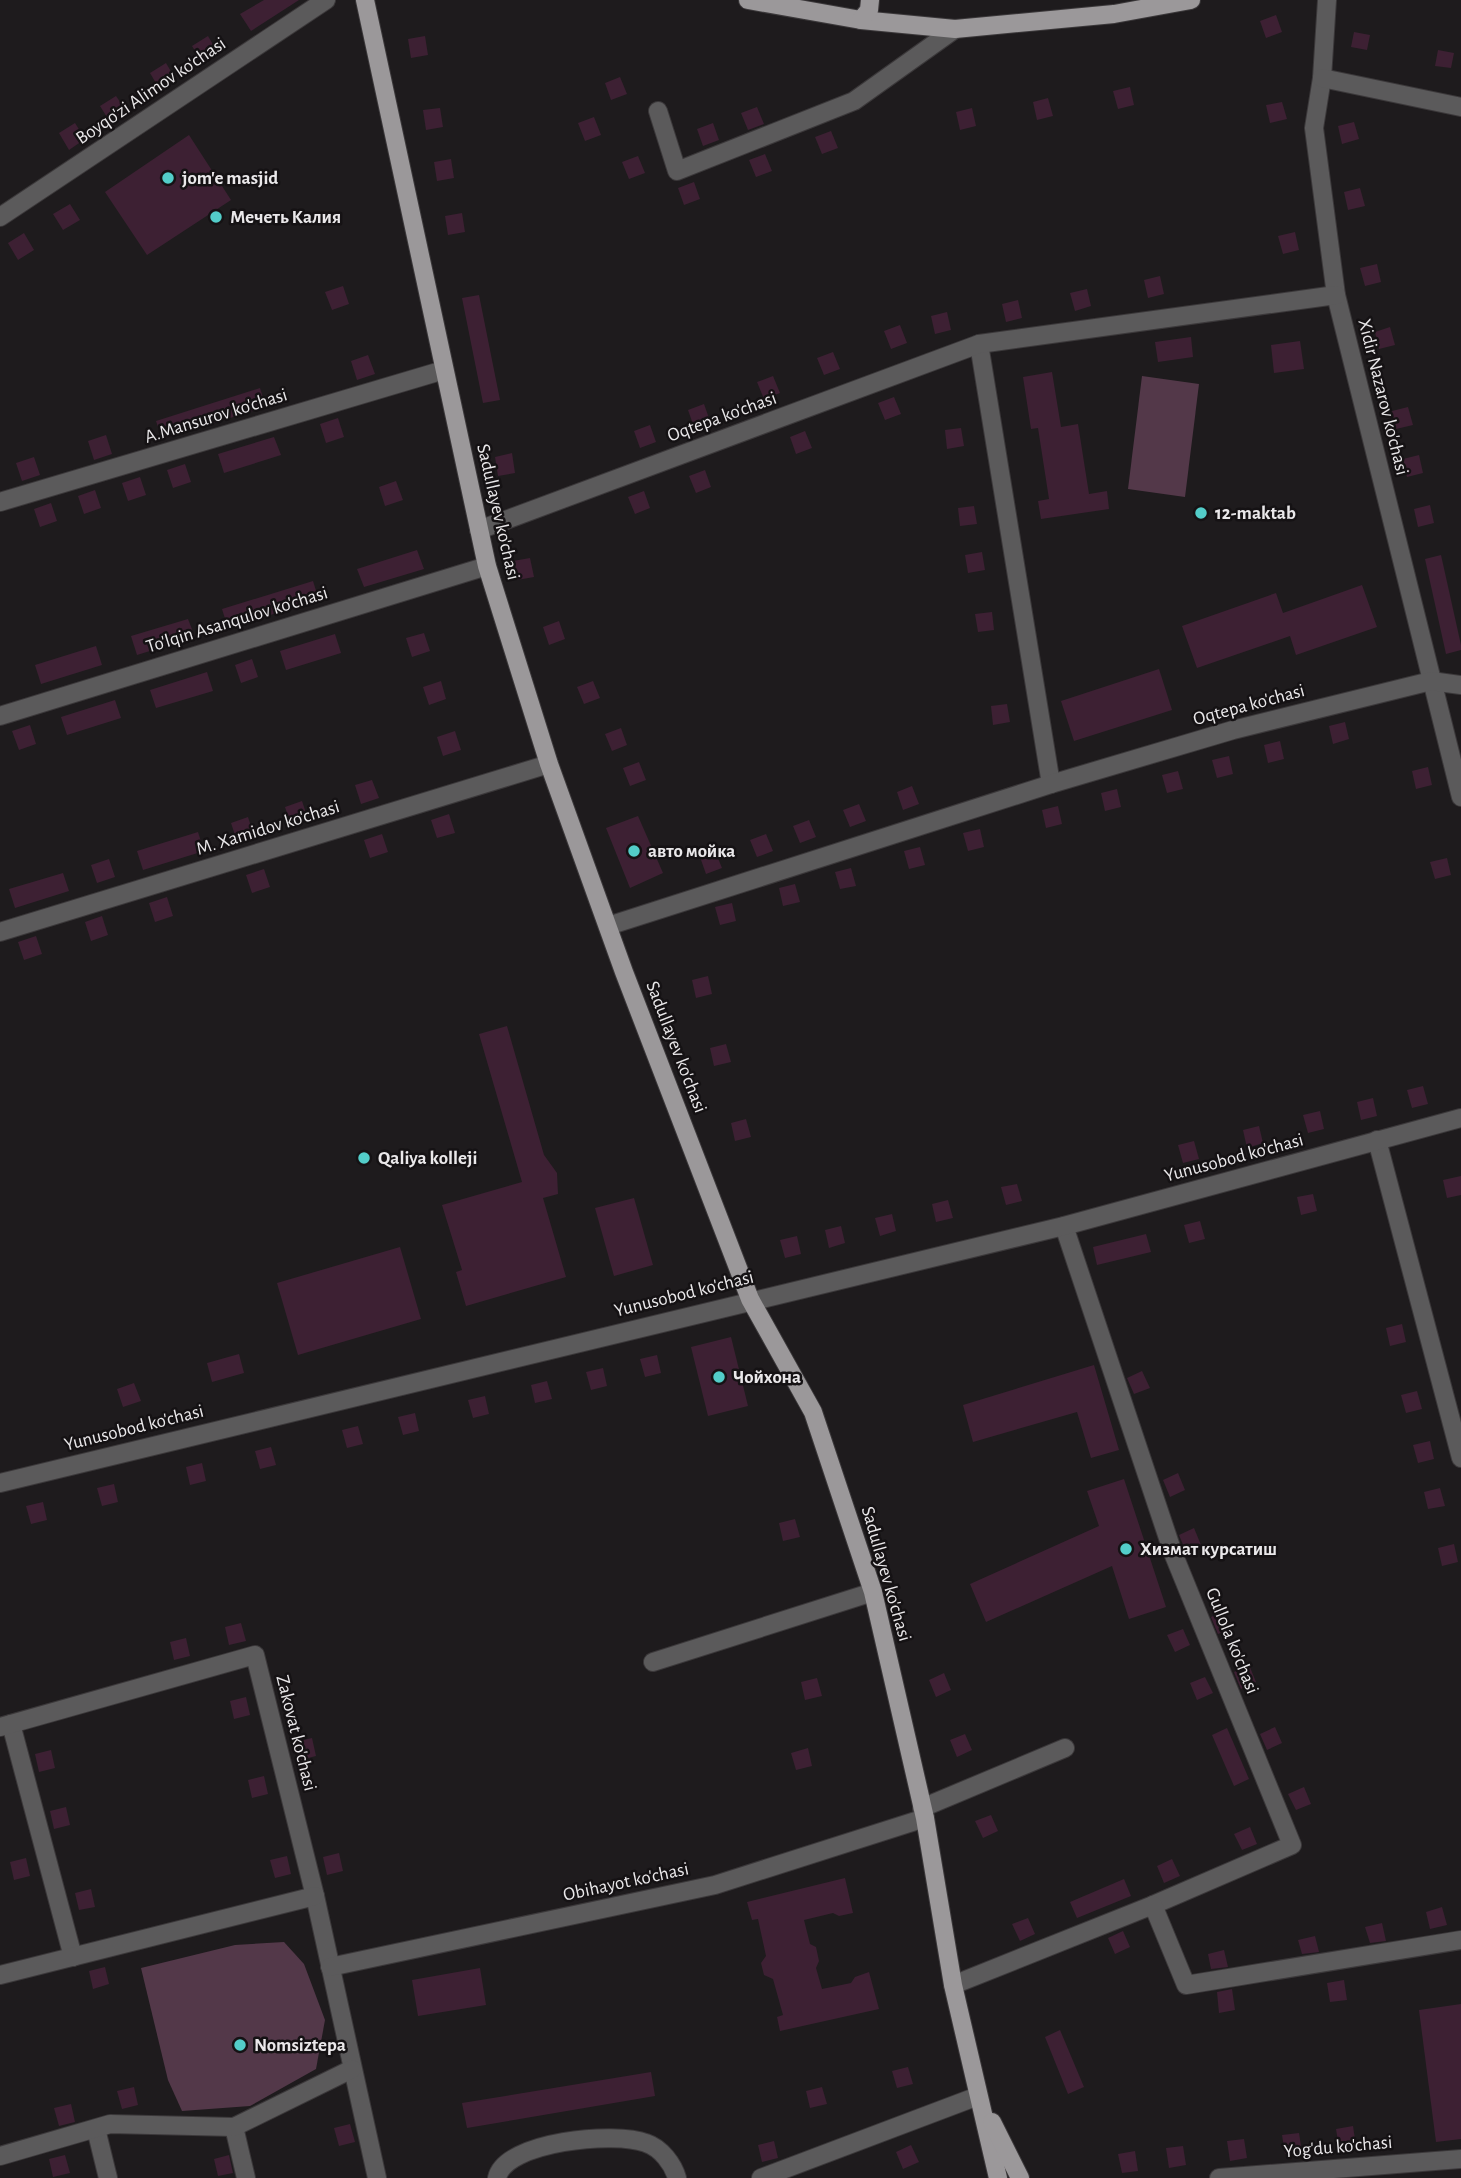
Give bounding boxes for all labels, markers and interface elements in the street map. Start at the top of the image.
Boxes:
street label: Boyqo'zi Alimov ko'chasi [73,34,229,148]
place label: jom'e masjid [182,169,278,188]
marker: jom'e masjid [160,170,176,186]
place label: Мечеть Калия [230,208,341,227]
marker: Мечеть Калия [208,209,224,225]
street label: Xidir Nazarov ko'chasi [1354,317,1412,477]
street label: A.Mansurov ko'chasi [142,385,290,447]
street label: Oqtepa ko'chasi [665,388,779,446]
street label: Sadullayev ko'chasi [473,442,523,582]
place label: 12-maktab [1215,504,1296,523]
marker: 12-maktab [1193,505,1209,521]
street label: To'lqin Asanqulov ko'chasi [144,583,330,657]
street label: Oqtepa ko'chasi [1191,681,1307,729]
street label: M. Xamidov ko'chasi [194,797,342,859]
place label: авто мойка [648,842,735,861]
marker: авто мойка [626,843,642,859]
street label: Sadullayev ko'chasi [642,979,710,1115]
street label: Yunusobod ko'chasi [1162,1130,1306,1186]
place label: Qaliya kolleji [378,1149,477,1168]
marker: Qaliya kolleji [356,1150,372,1166]
street label: Yunusobod ko'chasi [612,1267,756,1321]
place label: Чойхона [733,1368,801,1387]
marker: Чойхона [711,1369,727,1385]
street label: Yunusobod ko'chasi [62,1401,206,1455]
street label: Sadullayev ko'chasi [858,1504,914,1644]
place label: Хизмат курсатиш [1140,1540,1277,1559]
marker: Хизмат курсатиш [1118,1541,1134,1557]
street label: Gullola ko'chasi [1202,1585,1262,1697]
street label: Zakovat ko'chasi [272,1673,320,1793]
street label: Obihayot ko'chasi [561,1859,691,1905]
place label: Nomsiztepa [254,2036,346,2055]
marker: Nomsiztepa [232,2037,248,2053]
street label: Yog'du ko'chasi [1283,2133,1393,2161]

